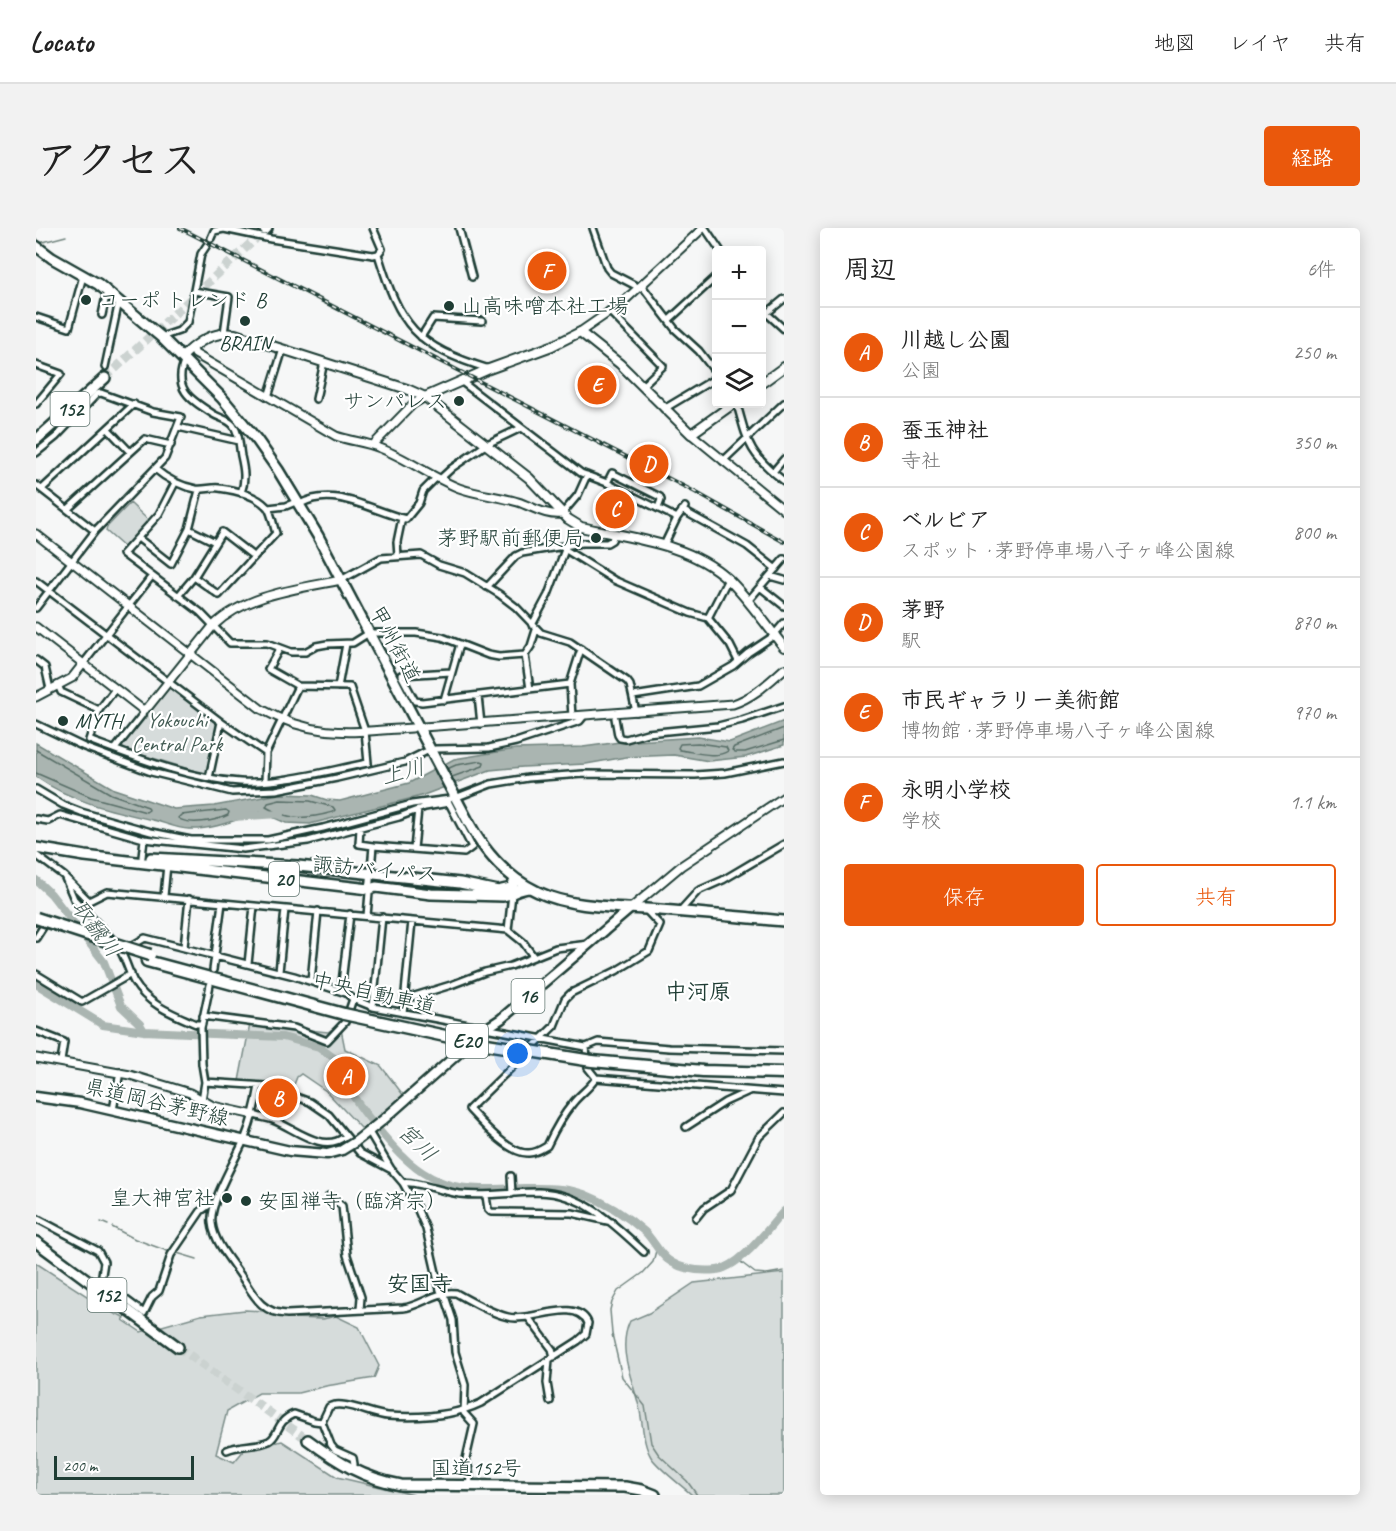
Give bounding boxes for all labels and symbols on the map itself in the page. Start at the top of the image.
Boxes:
pin: F [528,248,566,294]
place label: コーポ トレンド B [98,287,268,313]
marker: コーポ トレンド B [79,293,93,307]
place label: 山高味噌本社工場 [461,293,629,319]
marker: 山高味噌本社工場 [442,299,456,313]
marker: BRAIN [238,314,252,328]
place label: BRAIN [219,330,274,356]
pin: E [578,362,616,408]
place label: サンパレス [343,388,447,414]
road number: 152 [51,392,90,426]
marker: サンパレス [452,394,466,408]
pin: D [630,442,668,486]
pin: C [596,486,634,532]
place label: 茅野駅前郵便局 [437,525,584,551]
marker: 茅野駅前郵便局 [589,531,603,545]
street label: 甲州街道 [364,601,426,687]
park label: Yokouchi Central Park [132,707,224,757]
place label: MYTH [75,708,125,734]
marker: MYTH [56,714,70,728]
water label: 上川 [378,753,428,791]
street label: 諏訪バイパス [311,851,439,887]
road number: 20 [269,862,299,896]
water label: 取飜川 [65,894,127,963]
street label: 中央自動車道 [310,966,438,1020]
district label: 中河原 [665,978,731,1006]
road number: 16 [512,979,544,1013]
road number: E20 [446,1024,488,1058]
your location [503,1039,532,1068]
pin: A [326,1054,366,1098]
street label: 県道岡谷茅野線 [82,1073,232,1131]
pin: B [258,1076,298,1120]
water label: 宮川 [392,1117,443,1168]
place label: 皇大神宮社 [110,1185,215,1211]
place label: 安国禅寺（臨済宗） [258,1188,447,1214]
marker: 皇大神宮社 [220,1191,234,1205]
marker: 安国禅寺（臨済宗） [239,1194,253,1208]
district label: 安国寺 [387,1270,453,1298]
road number: 152 [88,1278,126,1312]
scale bar [54,1453,194,1480]
street label: 国道152号 [430,1455,522,1481]

